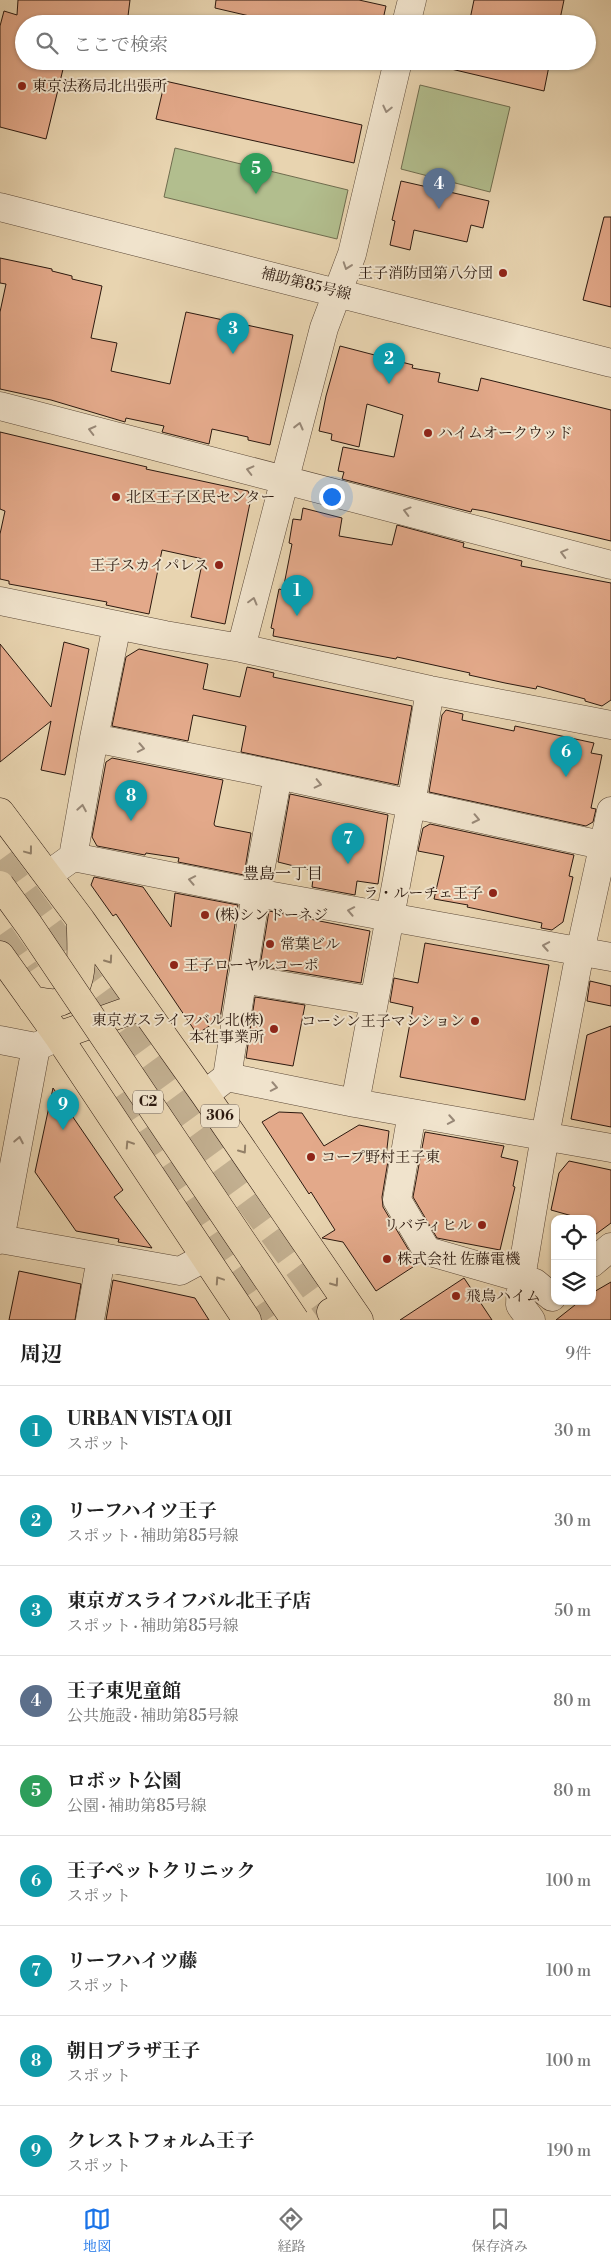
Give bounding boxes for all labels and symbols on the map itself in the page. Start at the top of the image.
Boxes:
place label: 東京法務局北出張所 [32,77,167,96]
marker: 東京法務局北出張所 [16,80,28,92]
one-way arrow [382,104,393,113]
pin: 5 [240,153,272,194]
pin: 4 [423,168,455,209]
one-way arrow [343,262,353,270]
street label: 補助第85号線 [259,264,353,304]
place label: 王子消防団第八分団 [358,264,493,283]
marker: 王子消防団第八分団 [497,267,509,279]
pin: 3 [217,313,249,354]
pin: 2 [373,343,405,384]
one-way arrow [293,422,304,431]
place label: ハイムオークウッド [438,424,573,443]
one-way arrow [89,425,97,435]
marker: ハイムオークウッド [422,427,434,439]
one-way arrow [245,465,254,476]
your location [319,484,345,510]
place label: 北区王子区民センター [126,488,275,507]
marker: 北区王子区民センター [110,491,122,503]
one-way arrow [402,506,411,517]
one-way arrow [559,548,568,559]
place label: 王子スカイパレス [90,556,209,575]
marker: 王子スカイパレス [213,559,225,571]
pin: 1 [281,575,313,616]
one-way arrow [248,597,258,605]
pin: 6 [550,736,582,777]
one-way arrow [137,742,146,752]
one-way arrow [313,778,322,789]
pin: 8 [115,780,147,821]
one-way arrow [76,804,86,813]
one-way arrow [472,813,481,823]
pin: 7 [332,823,364,864]
one-way arrow [24,845,32,854]
district label: 豊島一丁目 [243,864,323,884]
one-way arrow [187,876,196,886]
place label: ラ・ルーチェ王子 [363,884,483,903]
marker: ラ・ルーチェ王子 [487,887,499,899]
place label: (株)シンドーネジ [215,906,328,925]
one-way arrow [347,906,356,917]
marker: (株)シンドーネジ [199,909,211,921]
place label: 常葉ビル [280,935,340,954]
marker: 常葉ビル [264,938,276,950]
one-way arrow [541,941,550,952]
one-way arrow [103,954,112,963]
place label: 王子ローヤルコーポ [184,956,319,975]
marker: 王子ローヤルコーポ [168,959,180,971]
place label: 東京ガスライフバル北(株) 本社事業所 [92,1011,264,1047]
place label: コーシン王子マンション [301,1012,465,1031]
marker: コーシン王子マンション [469,1015,481,1027]
marker: 東京ガスライフバル北(株) 本社事業所 [268,1023,280,1035]
one-way arrow [270,1081,279,1092]
pin: 9 [47,1089,79,1130]
road number: C2 [133,1090,163,1114]
road number: 306 [201,1104,239,1128]
one-way arrow [447,1114,456,1124]
one-way arrow [13,1136,23,1145]
one-way arrow [126,1141,135,1150]
one-way arrow [237,1144,246,1153]
place label: コープ野村王子東 [321,1148,440,1167]
marker: コープ野村王子東 [305,1151,317,1163]
place label: リバティヒル [384,1216,472,1235]
marker: リバティヒル [476,1219,488,1231]
place label: 株式会社 佐藤電機 [397,1250,520,1269]
marker: 株式会社 佐藤電機 [381,1253,393,1265]
one-way arrow [216,1276,225,1286]
one-way arrow [329,1278,338,1287]
place label: 飛鳥ハイム [466,1287,541,1306]
marker: 飛鳥ハイム [450,1290,462,1302]

